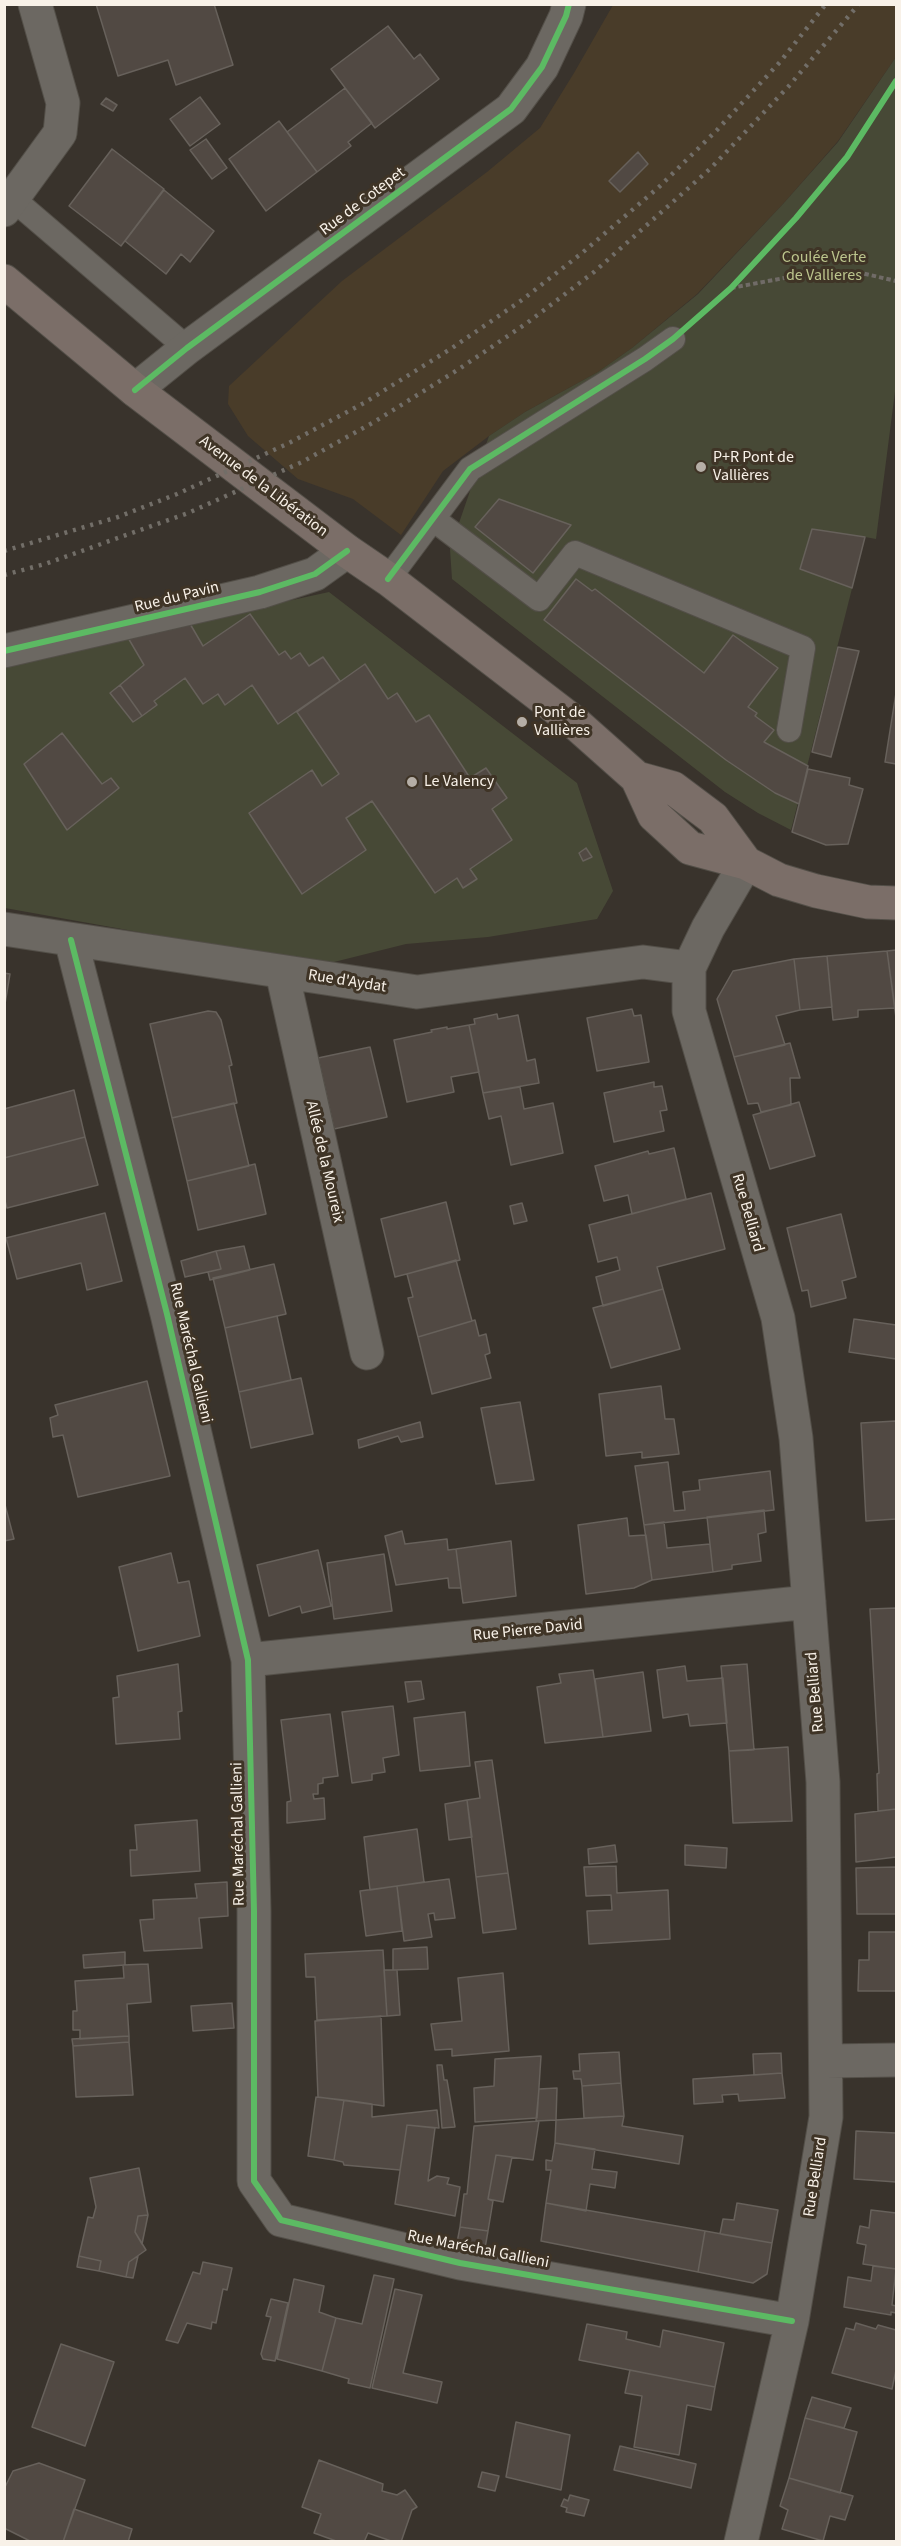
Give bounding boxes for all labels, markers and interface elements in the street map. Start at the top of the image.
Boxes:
street label: Rue de Cotepet [317,164,409,240]
park label: Coulée Verte de Vallieres [782,248,866,286]
street label: Avenue de la Libération [195,432,331,542]
place label: P+R Pont de Vallières [713,448,794,486]
marker: P+R Pont de Vallières [694,460,708,474]
street label: Rue du Pavin [133,578,221,618]
place label: Pont de Vallières [534,703,590,741]
marker: Pont de Vallières [515,715,529,729]
place label: Le Valency [424,772,494,792]
marker: Le Valency [405,775,419,789]
street label: Rue d'Aydat [306,966,388,998]
street label: Allée de la Moureix [301,1099,347,1225]
street label: Rue Belliard [727,1172,767,1254]
street label: Rue Maréchal Gallieni [164,1281,216,1425]
street label: Rue Pierre David [472,1616,584,1646]
street label: Rue Belliard [803,1651,829,1733]
street label: Rue Maréchal Gallieni [228,1762,250,1906]
street label: Rue Belliard [800,2136,832,2218]
street label: Rue Maréchal Gallieni [406,2227,550,2273]

